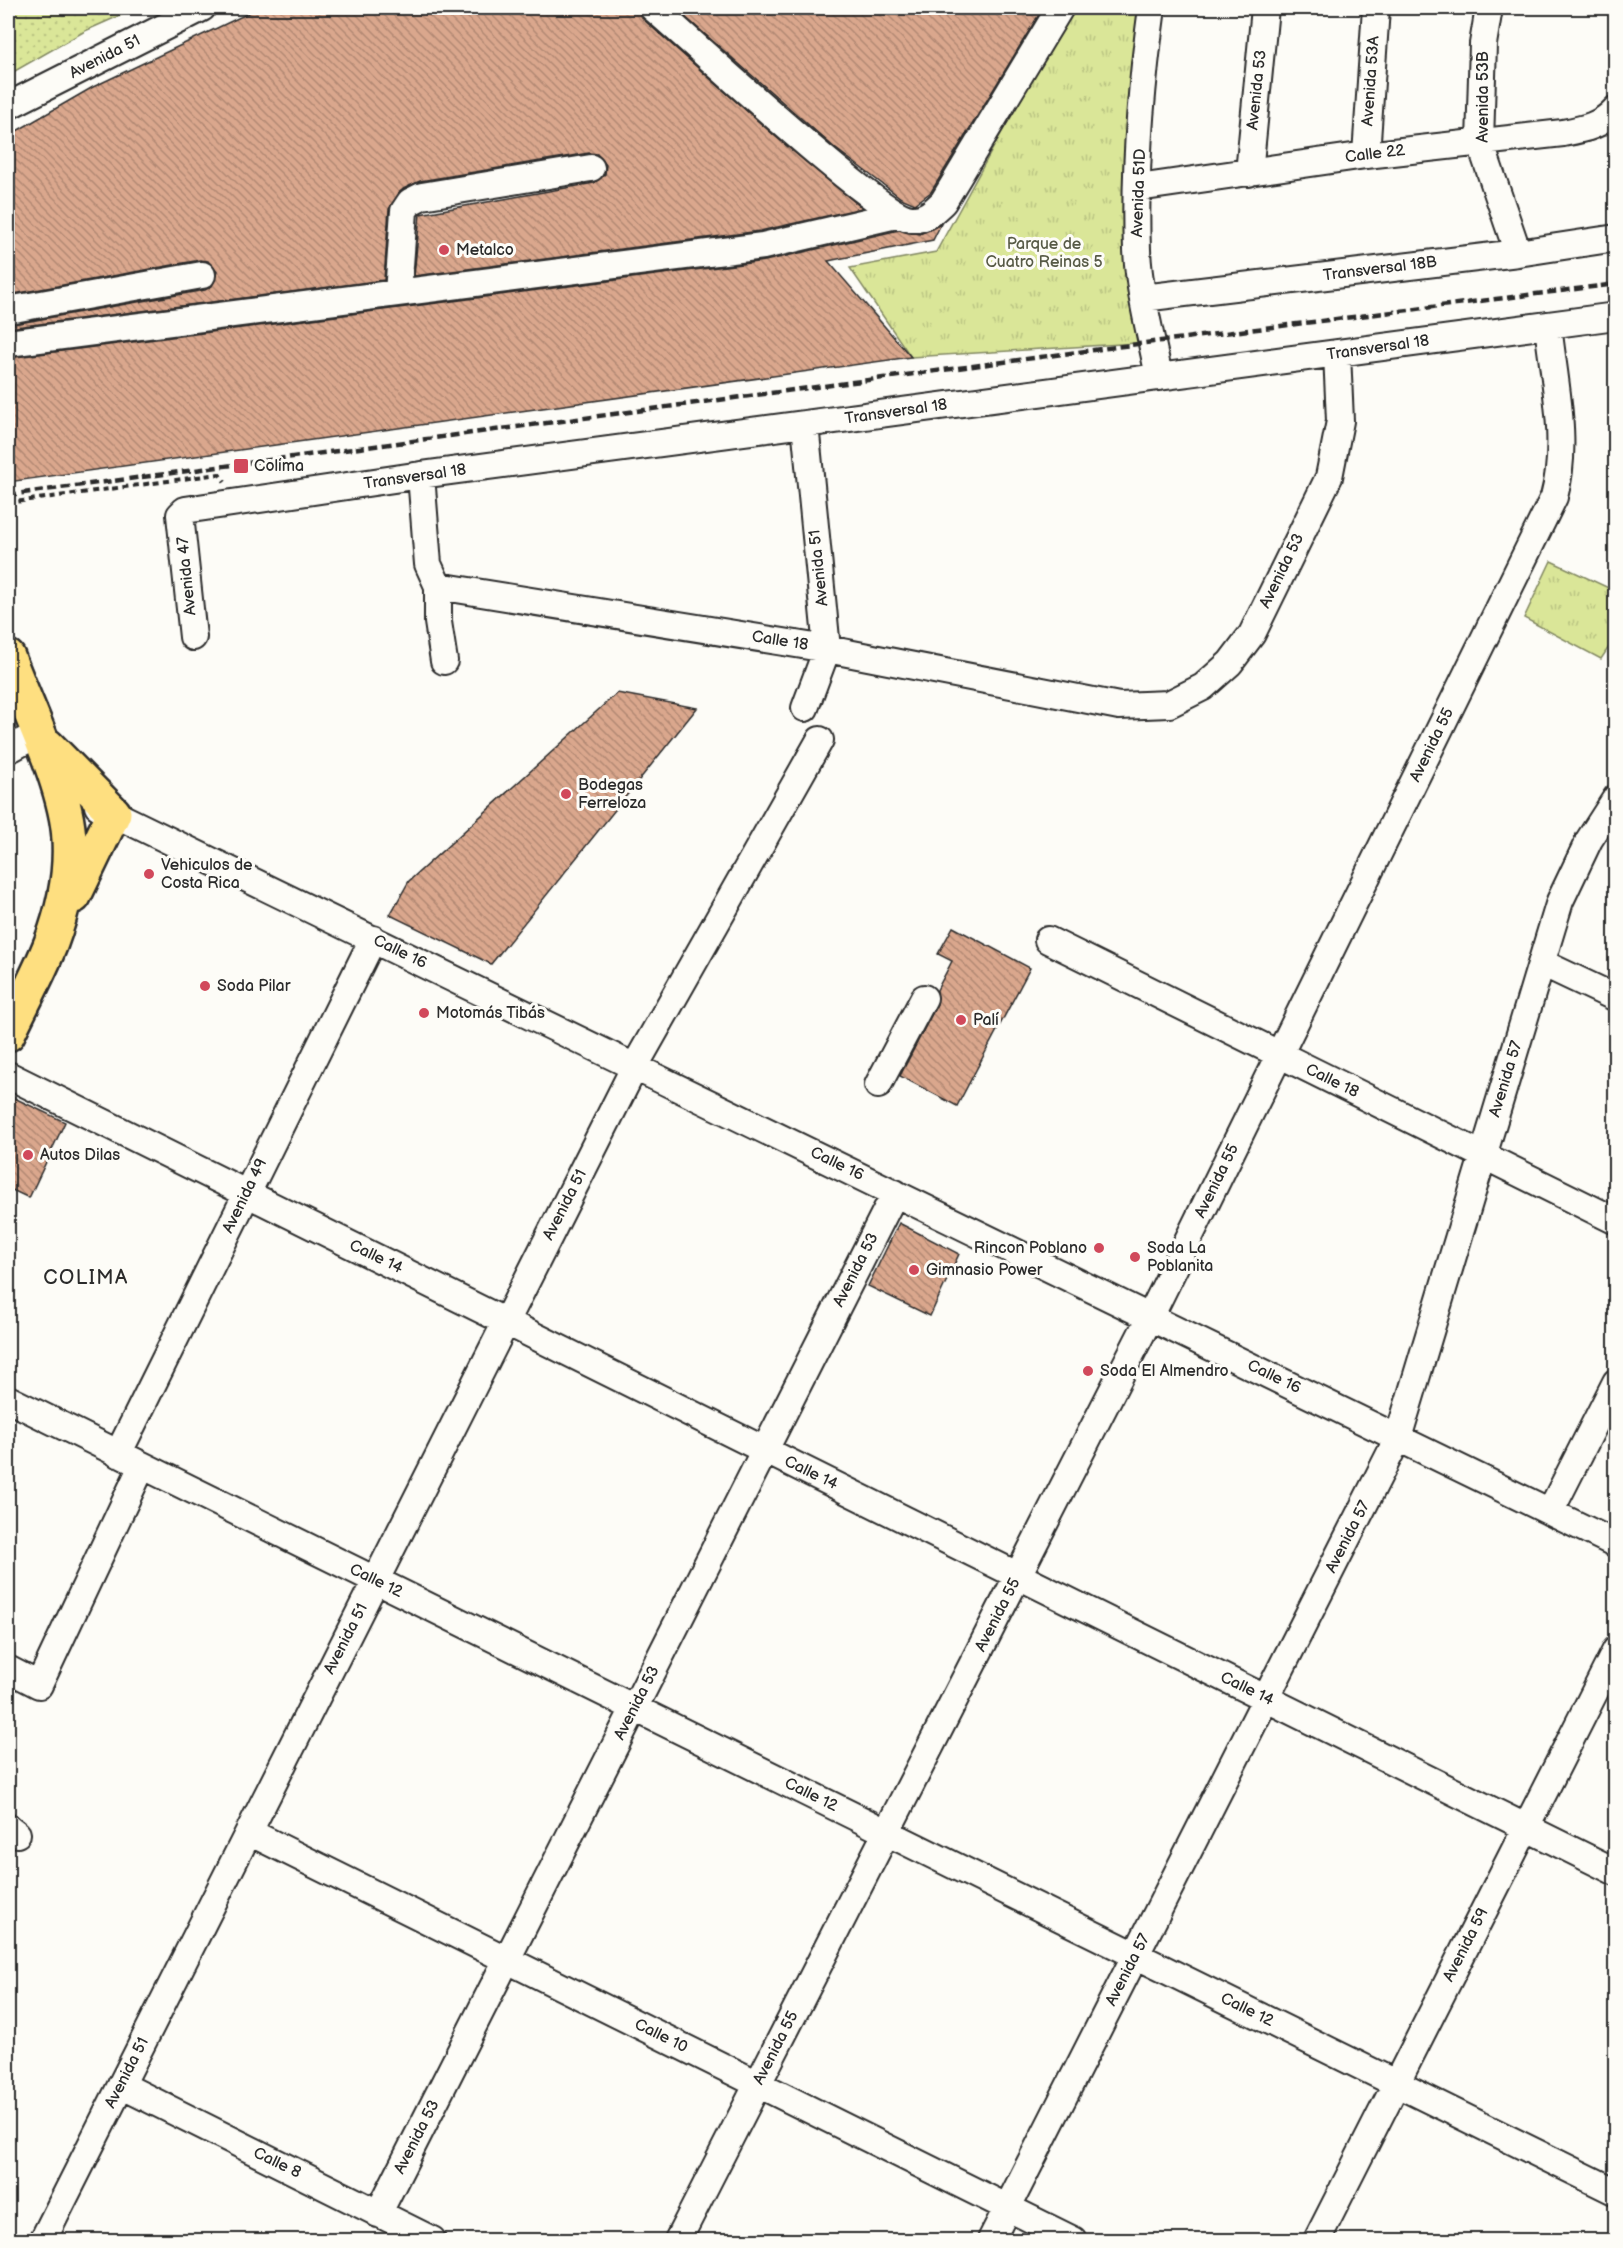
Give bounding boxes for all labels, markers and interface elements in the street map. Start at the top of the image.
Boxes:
street label: Avenida 51 [66,31,144,83]
street label: Avenida 53A [1358,35,1384,127]
street label: Avenida 53 [1243,49,1271,131]
street label: Avenida 53B [1474,51,1493,143]
street label: Calle 22 [1344,141,1407,167]
street label: Avenida 51D [1128,148,1150,238]
park label: Parque de Cuatro Reinas 5 [985,235,1103,272]
place label: Metalco [456,241,514,260]
marker: Metalco [437,243,451,257]
street label: Transversal 18B [1322,253,1438,285]
street label: Transversal 18 [1325,331,1431,365]
street label: Transversal 18 [843,395,949,429]
marker: Colima [232,457,250,475]
place label: Colima [254,457,304,476]
street label: Transversal 18 [362,460,468,494]
street label: Avenida 51 [806,529,832,607]
street label: Avenida 53 [1256,530,1308,611]
street label: Avenida 47 [173,535,201,616]
street label: Calle 18 [750,627,810,655]
street label: Avenida 55 [1406,705,1458,785]
place label: Bodegas Ferreloza [578,776,646,813]
marker: Bodegas Ferreloza [559,787,573,801]
place label: Vehiculos de Costa Rica [161,856,253,893]
marker: Vehiculos de Costa Rica [142,867,156,881]
street label: Calle 16 [370,931,430,973]
place label: Soda Pilar [217,977,291,996]
marker: Soda Pilar [198,979,212,993]
place label: Motomás Tibás [436,1004,545,1023]
marker: Motomás Tibás [417,1006,431,1020]
place label: Palí [973,1011,999,1030]
marker: Palí [954,1013,968,1027]
street label: Avenida 57 [1485,1038,1527,1119]
street label: Calle 18 [1302,1060,1362,1102]
street label: Avenida 55 [1191,1141,1243,1221]
street label: Calle 16 [807,1143,867,1185]
place label: Autos Dilas [40,1146,120,1165]
marker: Autos Dilas [21,1148,35,1162]
street label: Avenida 49 [219,1156,271,1236]
street label: Avenida 51 [539,1166,591,1244]
street label: Avenida 53 [829,1230,883,1310]
street label: Calle 14 [346,1236,406,1278]
place label: Rincon Poblano [974,1239,1087,1258]
place label: Soda La Poblanita [1147,1239,1213,1276]
marker: Rincon Poblano [1092,1241,1106,1255]
marker: Soda La Poblanita [1128,1250,1142,1264]
place label: Gimnasio Power [926,1261,1043,1280]
marker: Gimnasio Power [907,1263,921,1277]
district label: COLIMA [43,1266,129,1290]
street label: Calle 16 [1244,1356,1304,1398]
place label: Soda El Almendro [1100,1362,1229,1381]
marker: Soda El Almendro [1081,1364,1095,1378]
street label: Calle 14 [781,1452,841,1494]
street label: Avenida 57 [1322,1498,1374,1576]
street label: Calle 12 [346,1560,406,1602]
street label: Avenida 55 [971,1575,1025,1655]
street label: Avenida 51 [320,1600,372,1678]
street label: Avenida 53 [610,1663,664,1743]
street label: Calle 14 [1217,1668,1277,1710]
street label: Calle 12 [781,1774,841,1816]
street label: Avenida 59 [1439,1905,1493,1985]
street label: Avenida 57 [1102,1931,1154,2009]
street label: Calle 12 [1217,1989,1277,2031]
street label: Avenida 55 [749,2008,803,2088]
street label: Calle 10 [631,2015,691,2057]
street label: Avenida 51 [101,2034,153,2112]
street label: Avenida 53 [390,2097,444,2177]
street label: Calle 8 [250,2143,304,2183]

